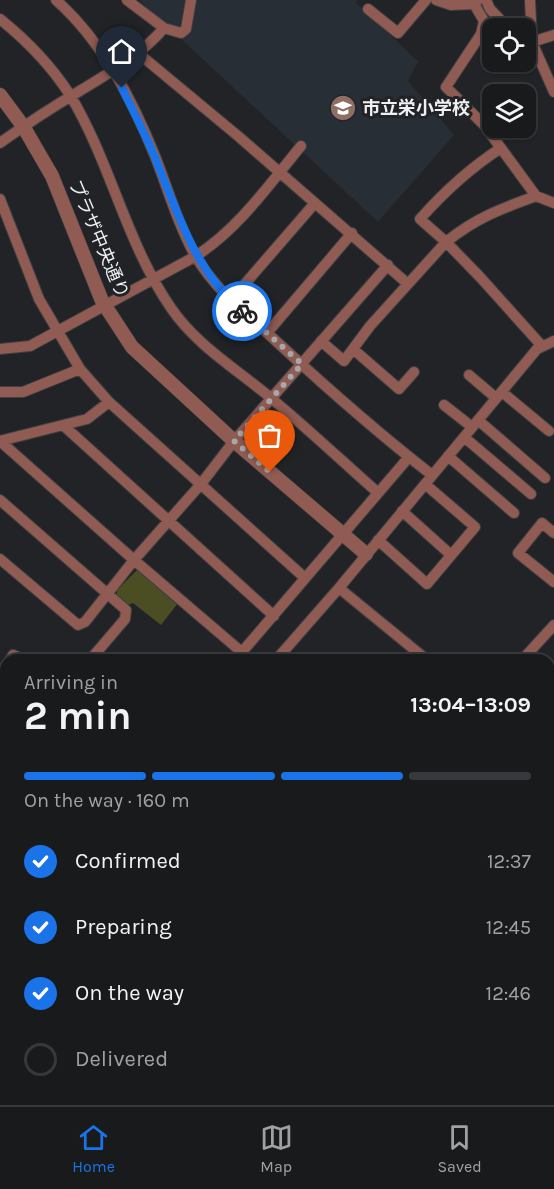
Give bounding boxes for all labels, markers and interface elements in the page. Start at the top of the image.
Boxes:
map controls [482,18,536,138]
button: locate [482,18,536,72]
pin [96,26,147,88]
icon: home [105,35,138,68]
button: layers [482,84,536,138]
school or university icon: 市立栄小学校 [328,93,358,123]
place label: 市立栄小学校 [362,97,470,119]
street label: プラザ中央通り [64,177,134,301]
courier [212,281,272,341]
icon: bike [226,295,259,328]
pin [244,410,295,472]
icon: bag [253,419,286,452]
text: Arriving in [24,671,118,694]
text: 13:04–13:09 [410,692,531,718]
text: 2 min [24,693,132,739]
text: On the way · 160 m [24,789,190,812]
icon: check [24,845,57,878]
text: Confirmed [75,848,181,874]
text: 12:37 [487,850,531,873]
icon: check [24,911,57,944]
text: Preparing [75,914,172,940]
text: 12:45 [486,916,531,939]
icon: check [24,977,57,1010]
text: On the way [75,980,184,1006]
text: 12:46 [486,982,531,1005]
text: Delivered [75,1046,168,1072]
tab: Home [72,1121,115,1176]
tab: Map [260,1121,293,1176]
tab: Saved [437,1121,482,1176]

